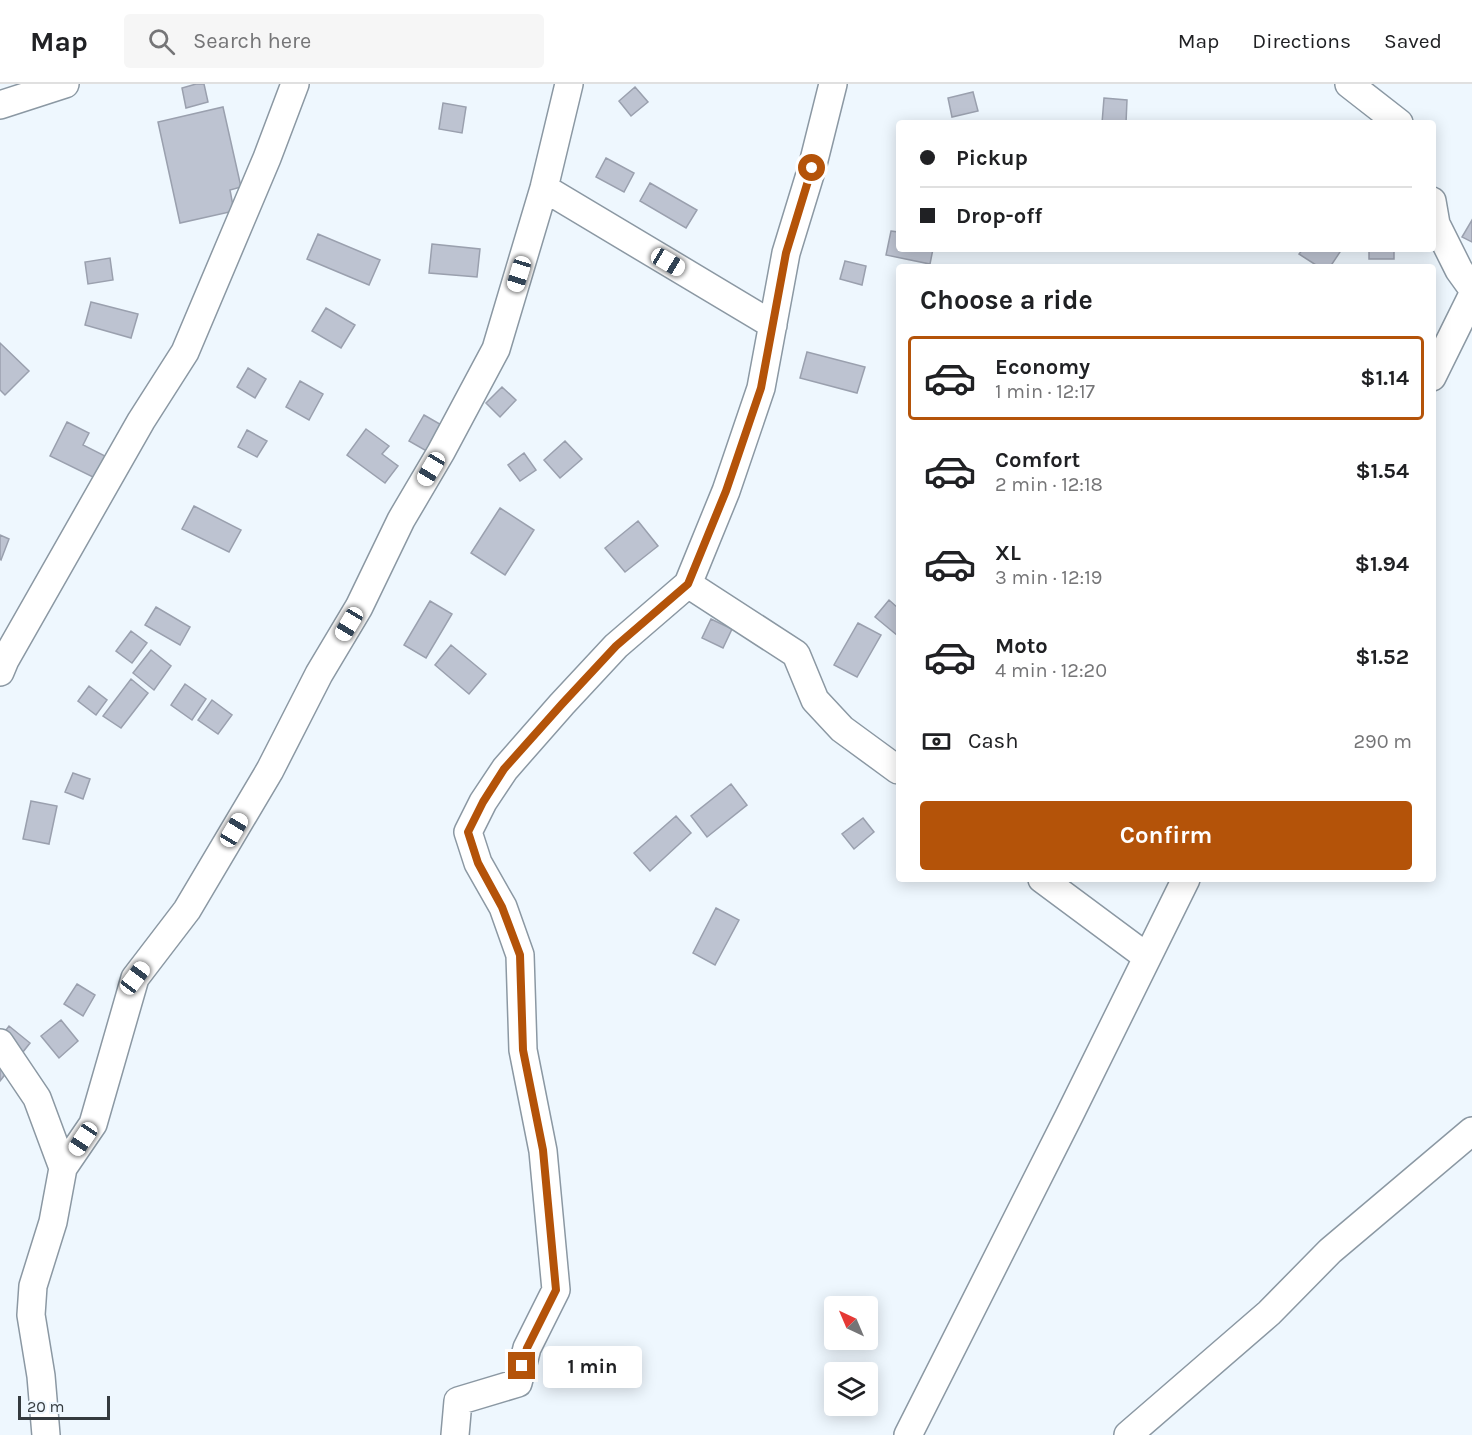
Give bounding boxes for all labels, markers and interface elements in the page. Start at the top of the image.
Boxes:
search box [124,14,544,68]
text: Map [30,25,88,58]
icon: search [145,25,178,58]
text: Search here [193,28,311,54]
text: Map [1178,29,1219,53]
text: Directions [1252,29,1351,53]
text: Saved [1384,29,1442,53]
text: Pickup [956,145,1028,171]
route start [798,154,825,181]
text: Drop-off [956,203,1042,229]
car [648,245,688,279]
car [505,254,533,294]
text: Choose a ride [920,284,1093,316]
icon: car [923,351,977,405]
text: Economy [995,354,1090,380]
text: $1.14 [1360,365,1409,391]
text: 1 min · 12:17 [995,380,1095,403]
icon: car [923,444,977,498]
text: Comfort [995,447,1080,473]
car [414,449,448,489]
text: $1.54 [1355,458,1409,484]
text: 2 min · 12:18 [995,473,1103,496]
icon: car [923,537,977,591]
text: XL [995,540,1021,566]
text: $1.94 [1355,551,1409,577]
text: 3 min · 12:19 [995,566,1102,589]
car [332,604,366,644]
icon: car [923,630,977,684]
text: Moto [995,633,1048,659]
text: $1.52 [1355,644,1409,670]
text: 4 min · 12:20 [995,659,1107,682]
icon: cash [920,725,953,758]
text: Cash [968,728,1018,754]
text: 290 m [1353,730,1412,753]
button: Confirm [920,801,1412,870]
car [217,810,251,850]
car [117,958,153,998]
car [65,1119,101,1159]
north arrow [824,1296,878,1350]
map controls [824,1296,878,1416]
callout: 1 min [543,1345,642,1387]
route end [508,1352,535,1379]
text: 1 min [567,1355,618,1378]
button: layers [824,1362,878,1416]
scale bar [18,1393,110,1420]
text: 20 m [27,1397,65,1416]

